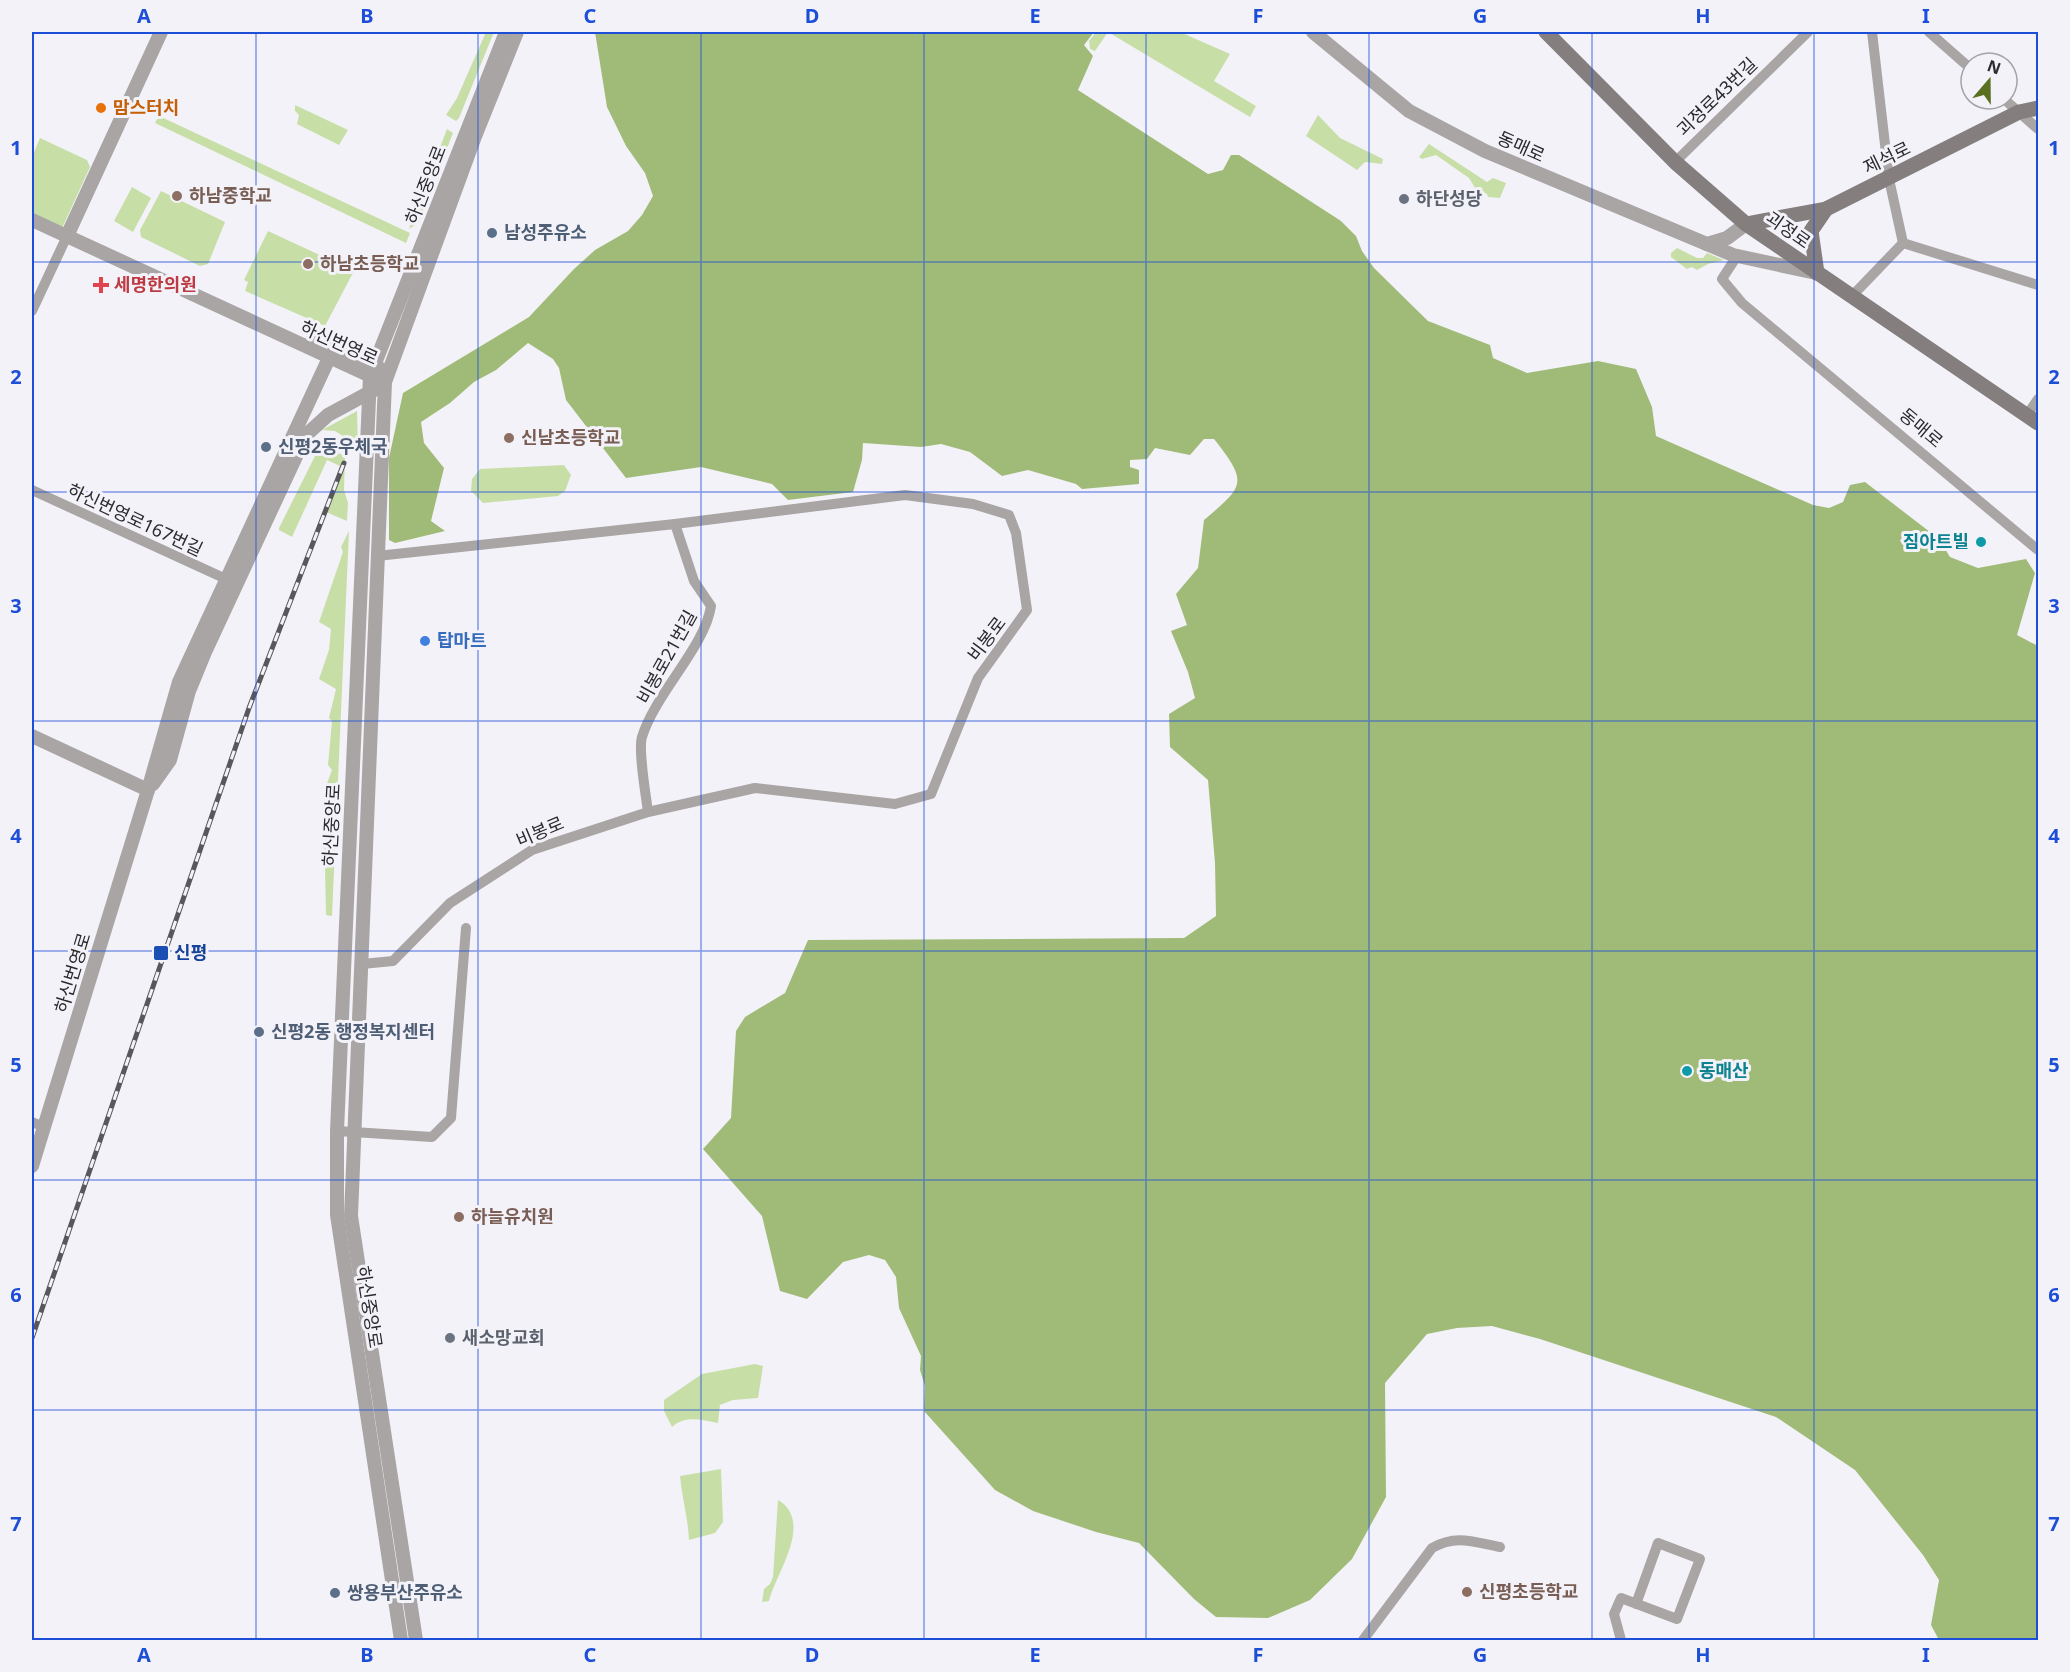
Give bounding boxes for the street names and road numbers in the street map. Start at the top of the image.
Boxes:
street label: 괴정로43번길 [1671,52,1762,141]
street label: 동매로 [1494,125,1549,167]
street label: 제석로 [1859,135,1914,179]
street label: 하신중앙로 [399,142,451,228]
street label: 괴정로 [1761,205,1816,253]
street label: 하신번영로 [297,314,382,370]
street label: 동매로 [1895,402,1948,452]
street label: 하신번영로167번길 [64,477,207,561]
street label: 비봉로21번길 [631,605,702,708]
street label: 비봉로 [962,611,1011,665]
street label: 하신중앙로 [317,783,345,867]
street label: 비봉로 [512,810,567,852]
street label: 하신번영로 [48,930,96,1016]
street label: 하신중앙로 [352,1264,388,1350]

